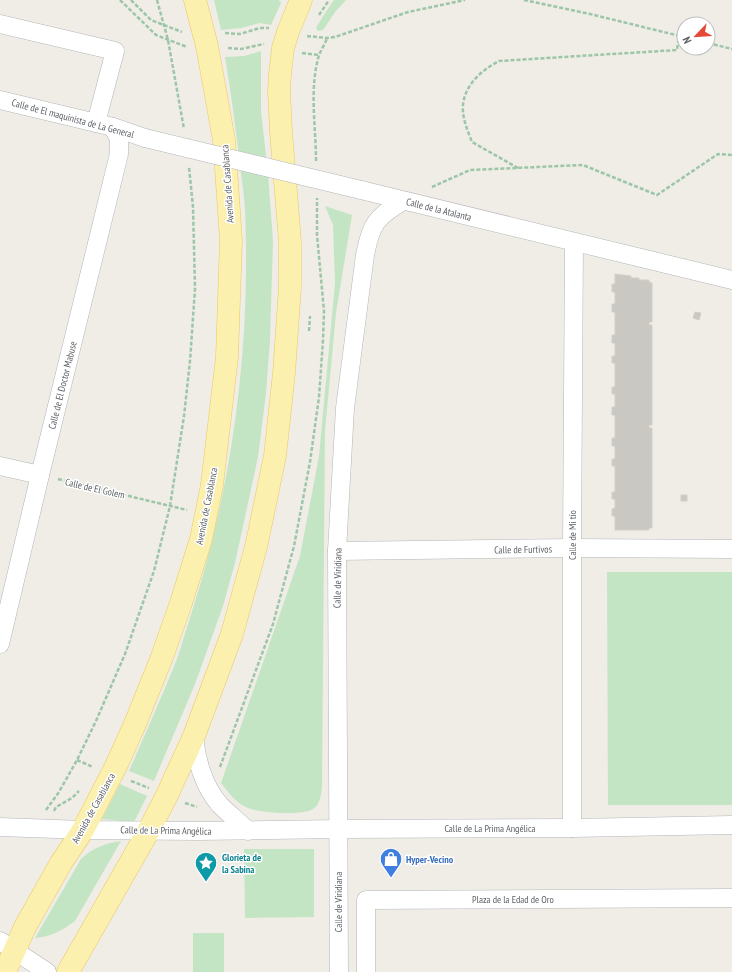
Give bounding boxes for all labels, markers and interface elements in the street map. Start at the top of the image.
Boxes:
north arrow [676,16,716,56]
text: N [679,35,695,46]
street label: Calle de El maquinista de La General [10,96,136,141]
street label: Avenida de Casablanca [218,144,237,224]
street label: Calle de la Atalanta [405,195,473,224]
street label: Calle de El Doctor Mabuse [45,340,80,430]
street label: Avenida de Casablanca [193,466,220,546]
street label: Calle de El Golem [64,475,126,502]
street label: Calle de Mi tío [566,510,579,560]
street label: Calle de Furtivos [494,542,553,557]
street label: Calle de Viridiana [330,548,345,608]
street label: Avenida de Casablanca [69,771,118,846]
street label: Calle de La Prima Angélica [444,822,536,835]
street label: Calle de La Prima Angélica [120,823,212,838]
shop icon: Hyper-Vecino [378,846,404,879]
place icon: Glorieta de la Sabina [193,850,219,883]
place label: Glorieta de la Sabina [222,851,261,876]
place label: Hyper-Vecino [406,853,454,866]
street label: Calle de Viridiana [332,872,345,932]
street label: Plaza de la Edad de Oro [472,893,554,906]

